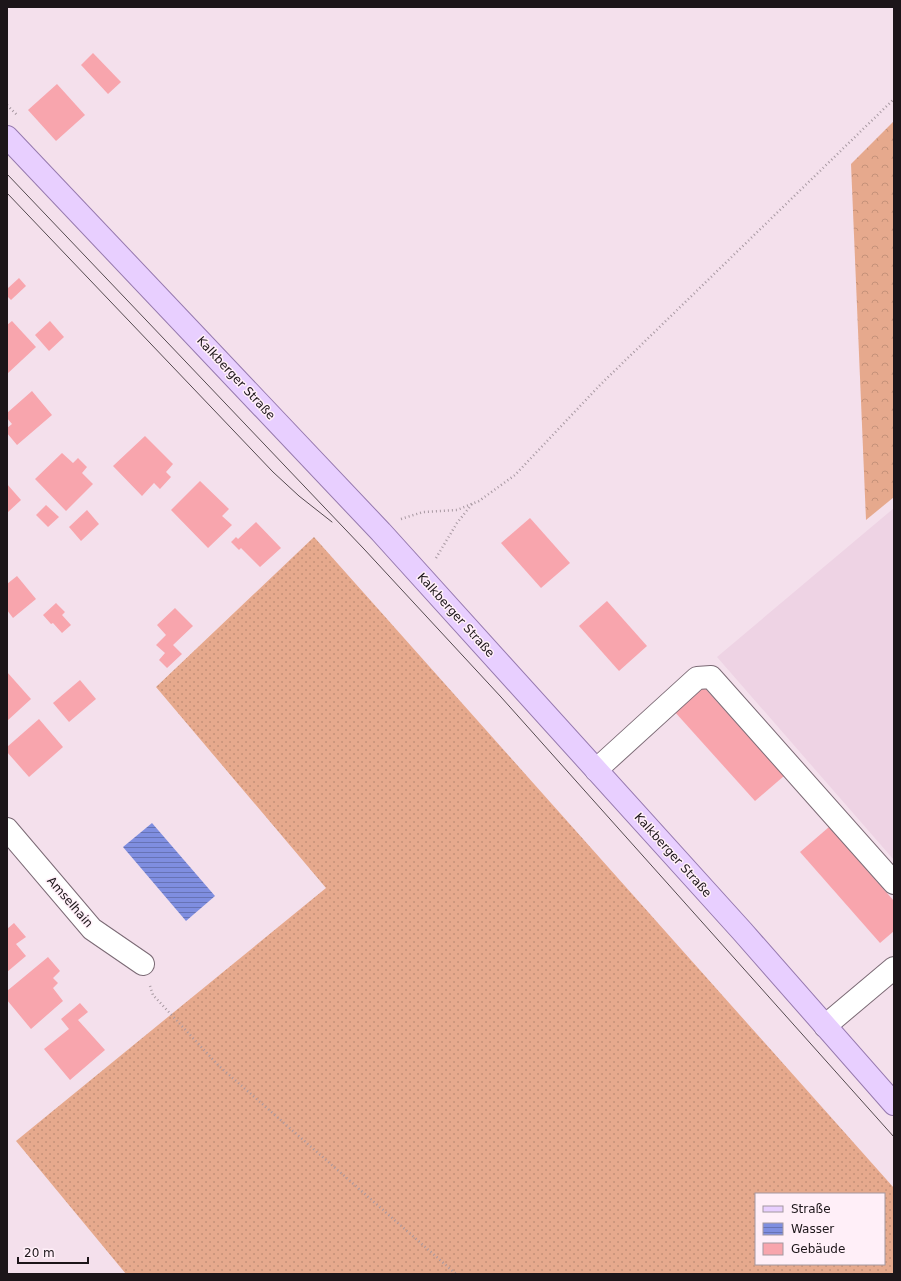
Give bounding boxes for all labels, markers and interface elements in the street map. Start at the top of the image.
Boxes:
street label: Kalkberger Straße [194,334,278,422]
street label: Kalkberger Straße [415,570,497,660]
street label: Kalkberger Straße [632,810,714,900]
street label: Amselhain [44,874,96,930]
legend [755,1193,885,1265]
text: Straße [791,1202,831,1216]
text: Wasser [791,1222,834,1236]
scale bar [18,1239,88,1265]
text: Gebäude [791,1242,845,1256]
text: 20 m [24,1246,55,1260]

